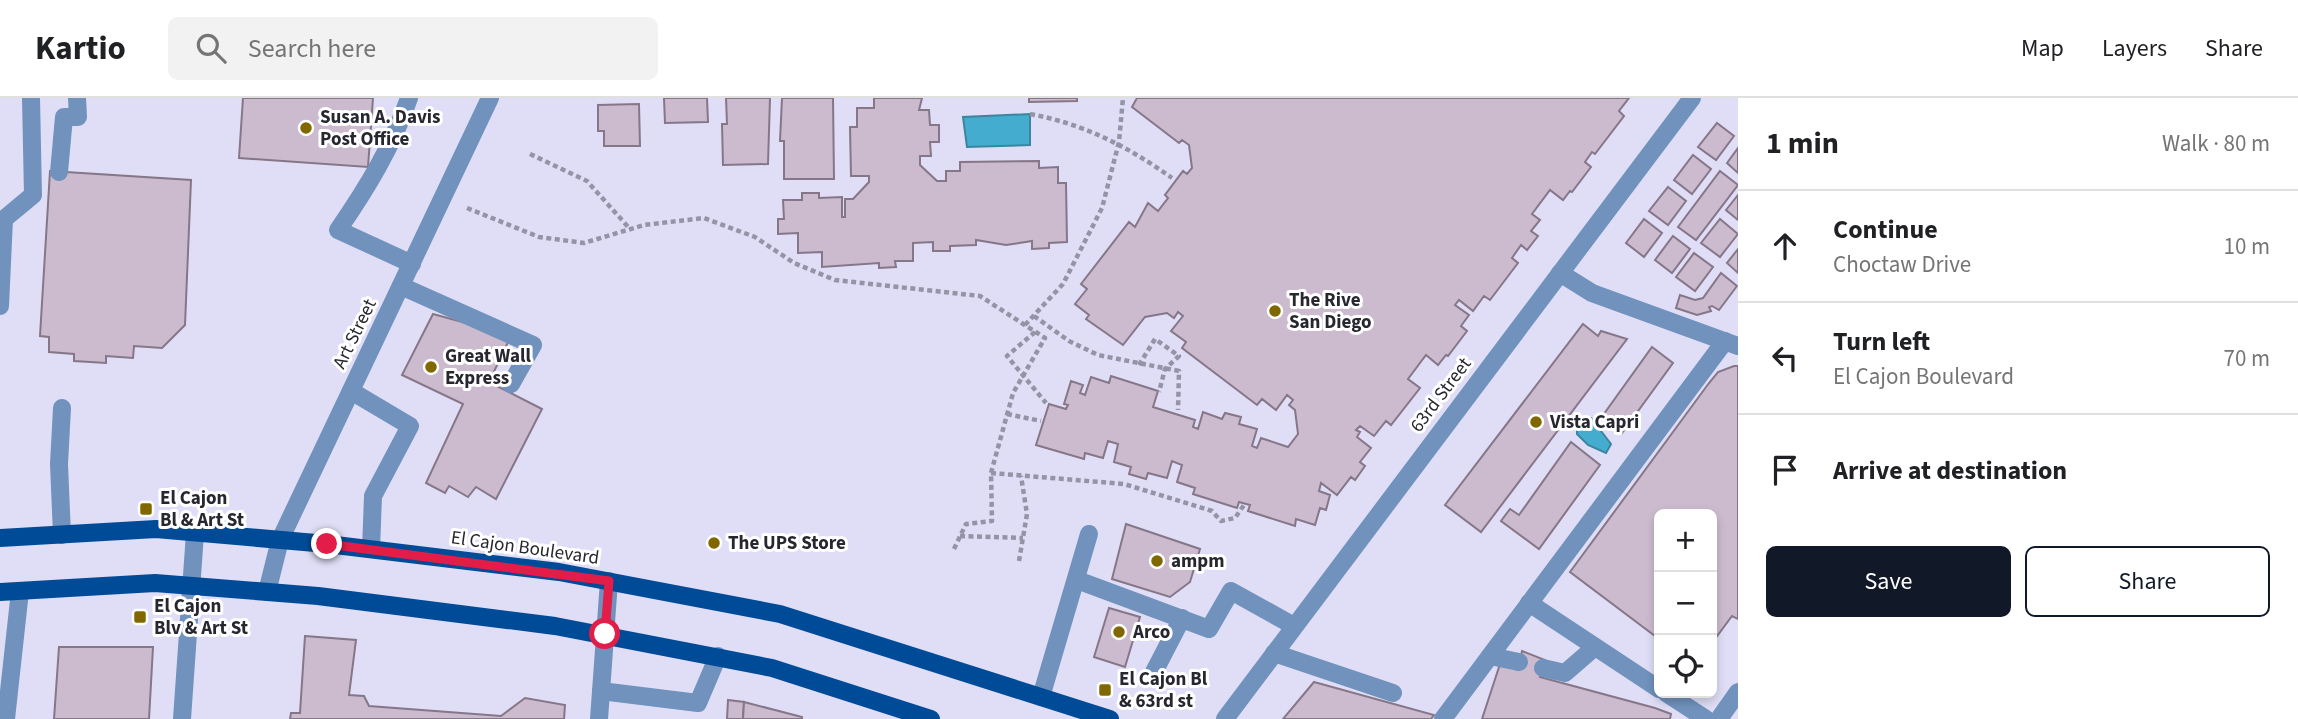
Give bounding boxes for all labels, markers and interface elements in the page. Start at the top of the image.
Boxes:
search box [168,17,658,80]
text: Kartio [35,25,126,72]
icon: search [192,29,230,67]
text: Search here [248,30,376,67]
text: Map [2021,31,2064,66]
text: Layers [2102,31,2167,66]
text: Share [2205,31,2263,66]
place label: Susan A. Davis Post Office [320,104,441,153]
marker: Susan A. Davis Post Office [298,120,314,136]
text: 1 min [1766,122,1839,165]
text: Walk · 80 m [2162,127,2270,160]
text: Continue [1833,211,1938,248]
icon: ahead [1766,227,1804,265]
text: 10 m [2223,230,2270,263]
text: Choctaw Drive [1833,248,1971,281]
place label: The Rive San Diego [1289,287,1372,336]
street label: Art Street [326,294,384,374]
marker: The Rive San Diego [1267,303,1283,319]
text: Turn left [1833,323,1930,360]
icon: left [1766,339,1804,377]
text: 70 m [2223,342,2270,375]
place label: Great Wall Express [445,343,532,392]
street label: 63rd Street [1404,352,1478,438]
marker: Great Wall Express [423,359,439,375]
text: El Cajon Boulevard [1833,360,2014,393]
place label: Vista Capri [1549,409,1639,436]
marker: Vista Capri [1528,414,1544,430]
icon: arrive [1766,451,1804,489]
text: Arrive at destination [1833,452,2067,489]
place label: El Cajon Bl & Art St [160,485,244,534]
marker: El Cajon Bl & Art St [138,501,154,517]
map controls [1654,509,1717,698]
button: + [1654,509,1717,572]
street label: El Cajon Boulevard [449,524,601,572]
route end [311,528,342,559]
place label: The UPS Store [728,530,846,557]
marker: The UPS Store [706,535,722,551]
button: Save [1766,546,2011,617]
button: Share [2025,546,2270,617]
place label: ampm [1171,548,1224,575]
marker: ampm [1149,553,1165,569]
button: − [1654,572,1717,635]
place label: El Cajon Blv & Art St [154,593,248,642]
marker: El Cajon Blv & Art St [132,609,148,625]
route start [589,618,620,649]
place label: Arco [1132,619,1170,646]
marker: Arco [1111,624,1127,640]
button: locate [1654,635,1717,698]
place label: El Cajon Bl & 63rd st [1119,666,1208,715]
marker: El Cajon Bl & 63rd st [1097,682,1113,698]

